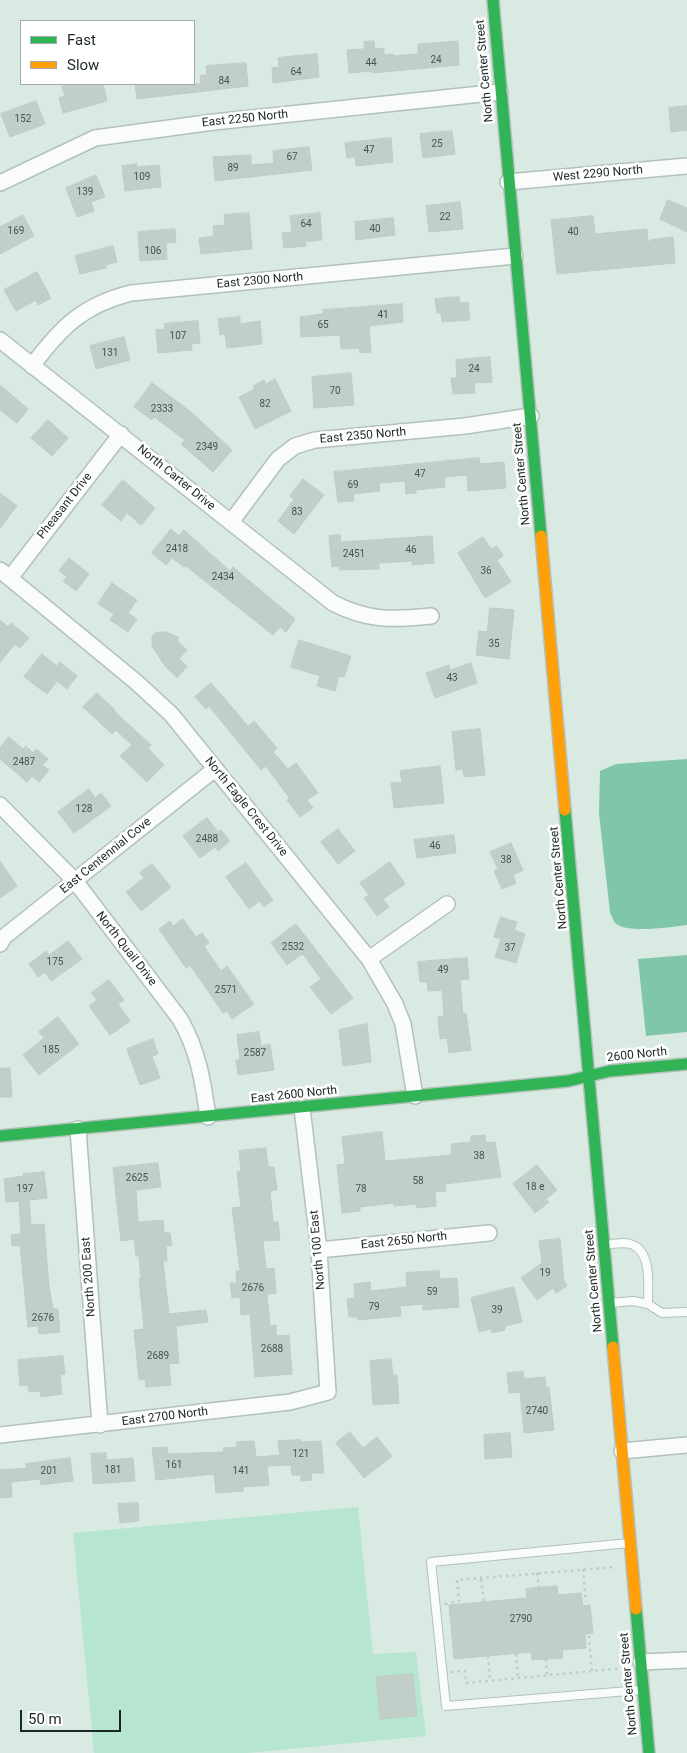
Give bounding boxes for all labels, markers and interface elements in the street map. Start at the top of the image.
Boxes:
street label: North Center Street [473,19,497,123]
legend [20,20,195,85]
text: Fast [67,31,96,49]
house number: 24 [430,54,442,66]
text: Slow [67,56,99,74]
house number: 44 [365,57,377,69]
house number: 64 [290,66,302,78]
house number: 84 [218,75,230,87]
street label: East 2250 North [201,107,289,131]
house number: 152 [15,113,31,125]
house number: 25 [431,138,443,150]
house number: 47 [363,144,375,156]
house number: 67 [286,151,298,163]
house number: 89 [227,162,239,174]
street label: West 2290 North [552,163,644,185]
house number: 109 [134,171,150,183]
house number: 139 [77,186,93,198]
house number: 22 [439,211,451,223]
house number: 64 [300,218,312,230]
house number: 40 [369,223,381,235]
house number: 169 [8,225,24,237]
house number: 40 [567,226,579,238]
house number: 106 [145,245,161,257]
street label: East 2300 North [216,270,304,292]
house number: 41 [377,309,389,321]
house number: 65 [317,319,329,331]
house number: 107 [170,330,186,342]
house number: 131 [102,347,118,359]
house number: 24 [468,363,480,375]
house number: 70 [329,385,341,397]
house number: 82 [259,398,271,410]
house number: 2333 [151,403,173,415]
street label: North Center Street [510,422,534,526]
street label: East 2350 North [319,425,407,447]
house number: 2349 [196,441,218,453]
street label: North Carter Drive [134,442,218,514]
house number: 47 [414,468,426,480]
street label: Pheasant Drive [35,470,95,542]
house number: 69 [347,479,359,491]
house number: 83 [291,506,303,518]
house number: 2418 [166,543,188,555]
house number: 46 [405,544,417,556]
house number: 2451 [343,548,365,560]
house number: 36 [480,565,492,577]
house number: 2434 [212,571,234,583]
house number: 35 [488,638,500,650]
house number: 43 [446,672,458,684]
street label: North Eagle Crest Drive [201,754,291,860]
house number: 2487 [13,756,35,768]
house number: 128 [76,803,92,815]
street label: East Centennial Cove [58,815,154,897]
street label: North Center Street [547,826,571,930]
house number: 2488 [196,833,218,845]
house number: 46 [429,840,441,852]
house number: 38 [500,854,512,866]
street label: North Quail Drive [92,909,160,989]
house number: 2532 [282,941,304,953]
house number: 37 [504,942,516,954]
house number: 175 [47,956,63,968]
house number: 49 [437,964,449,976]
house number: 2571 [215,984,237,996]
house number: 185 [43,1044,59,1056]
street label: 2600 North [606,1045,668,1065]
house number: 2587 [244,1047,266,1059]
street label: East 2600 North [250,1083,338,1107]
house number: 38 [473,1150,485,1162]
house number: 2625 [126,1172,148,1184]
house number: 58 [412,1175,424,1187]
house number: 18 e [525,1181,545,1193]
house number: 197 [17,1183,33,1195]
house number: 78 [355,1183,367,1195]
street label: North 100 East [307,1210,329,1290]
street label: East 2650 North [360,1229,448,1253]
street label: North Center Street [582,1229,606,1333]
street label: North 200 East [79,1237,99,1317]
house number: 19 [539,1267,551,1279]
house number: 2676 [242,1282,264,1294]
house number: 59 [426,1286,438,1298]
house number: 79 [368,1301,380,1313]
house number: 39 [491,1304,503,1316]
house number: 2676 [32,1312,54,1324]
house number: 2688 [261,1343,283,1355]
house number: 2689 [147,1350,169,1362]
street label: East 2700 North [121,1405,209,1429]
house number: 2740 [526,1405,548,1417]
house number: 121 [293,1448,309,1460]
house number: 161 [166,1459,182,1471]
house number: 181 [105,1464,121,1476]
house number: 201 [41,1465,57,1477]
house number: 141 [233,1465,249,1477]
house number: 2790 [510,1613,532,1625]
street label: North Center Street [617,1632,641,1736]
scale bar [22,1700,124,1732]
text: 50 m [28,1710,62,1728]

